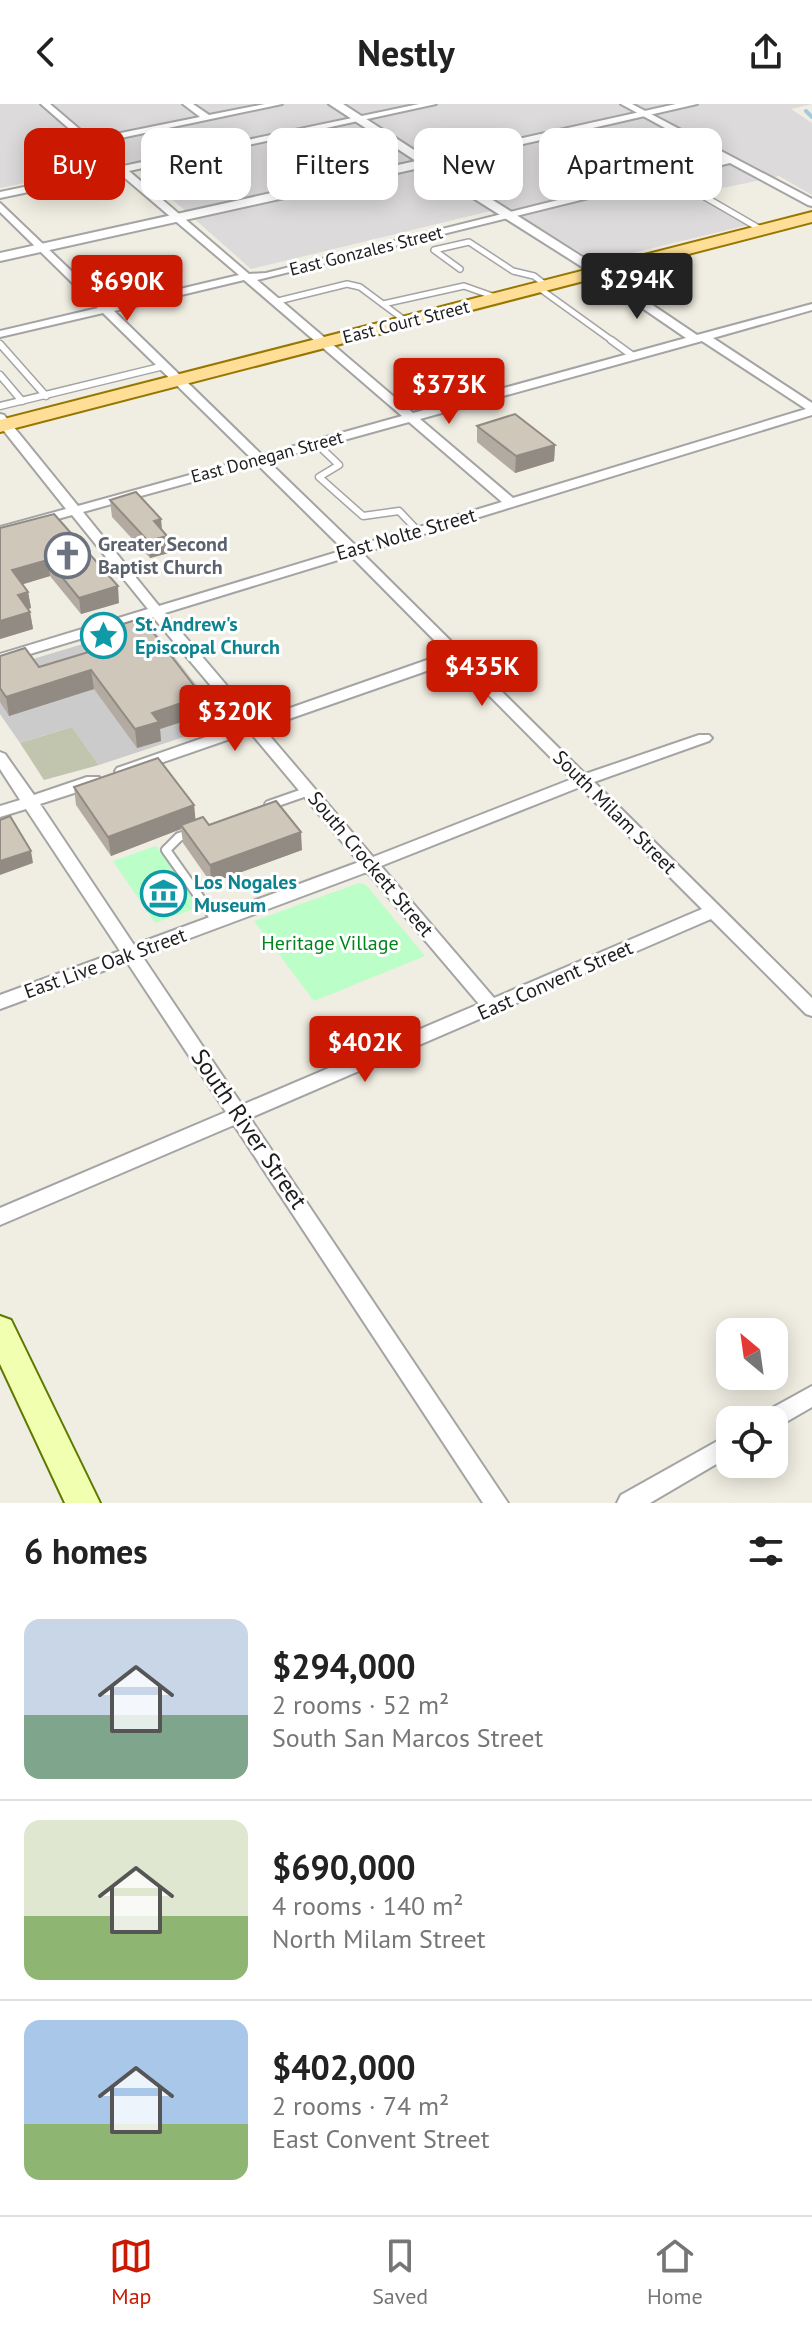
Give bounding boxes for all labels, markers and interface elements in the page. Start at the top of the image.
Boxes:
text: Nestly [357,29,455,76]
icon: back [24,30,68,74]
icon: share [744,30,788,74]
chip: Buy [24,128,125,200]
chip: Rent [141,128,251,200]
chip: Filters [267,128,398,200]
chip: New [414,128,523,200]
chip: Apartment [539,128,722,200]
street label: East Gonzales Street [287,220,445,281]
pin: $294K [581,253,693,321]
pin: $690K [71,255,183,323]
text: $294K [599,262,675,295]
text: $690K [89,264,165,297]
street label: East Court Street [340,295,472,348]
pin: $373K [393,358,505,426]
text: $373K [411,367,487,400]
street label: East Donegan Street [188,425,345,488]
street label: East Nolte Street [333,502,479,566]
church icon: Greater Second Baptist Church [43,531,91,579]
place label: Greater Second Baptist Church [98,531,228,580]
place label: St. Andrew's Episcopal Church [135,611,280,660]
place icon: St. Andrew's Episcopal Church [80,612,128,660]
pin: $435K [426,640,538,708]
text: $435K [444,649,520,682]
pin: $320K [179,685,291,753]
text: $320K [197,694,273,727]
street label: South Milam Street [548,745,683,880]
street label: South Crockett Street [302,786,440,942]
museum icon: Los Nogales Museum [139,869,187,917]
place label: Los Nogales Museum [194,869,297,918]
street label: East Live Oak Street [20,922,190,1004]
park label: Heritage Village [261,930,399,956]
street label: East Convent Street [473,934,637,1026]
pin: $402K [309,1016,421,1084]
text: $402K [327,1025,403,1058]
street label: South River Street [184,1043,314,1215]
north arrow [716,1318,788,1390]
map controls [716,1318,788,1478]
button: locate [716,1406,788,1478]
text: 6 homes [24,1529,148,1573]
icon: filters [744,1529,788,1573]
text: $294,000 [272,1644,416,1688]
icon: home [88,1651,184,1747]
text: 2 rooms · 52 m² [272,1688,449,1721]
text: South San Marcos Street [272,1721,543,1754]
text: $690,000 [272,1845,416,1889]
icon: home [88,1852,184,1948]
text: 4 rooms · 140 m² [272,1889,464,1922]
text: North Milam Street [272,1922,486,1955]
text: $402,000 [272,2045,416,2089]
icon: home [88,2052,184,2148]
text: 2 rooms · 74 m² [272,2089,449,2122]
text: East Convent Street [272,2122,489,2155]
tab: Map [109,2234,153,2310]
tab: Saved [372,2234,428,2310]
tab: Home [647,2234,703,2310]

